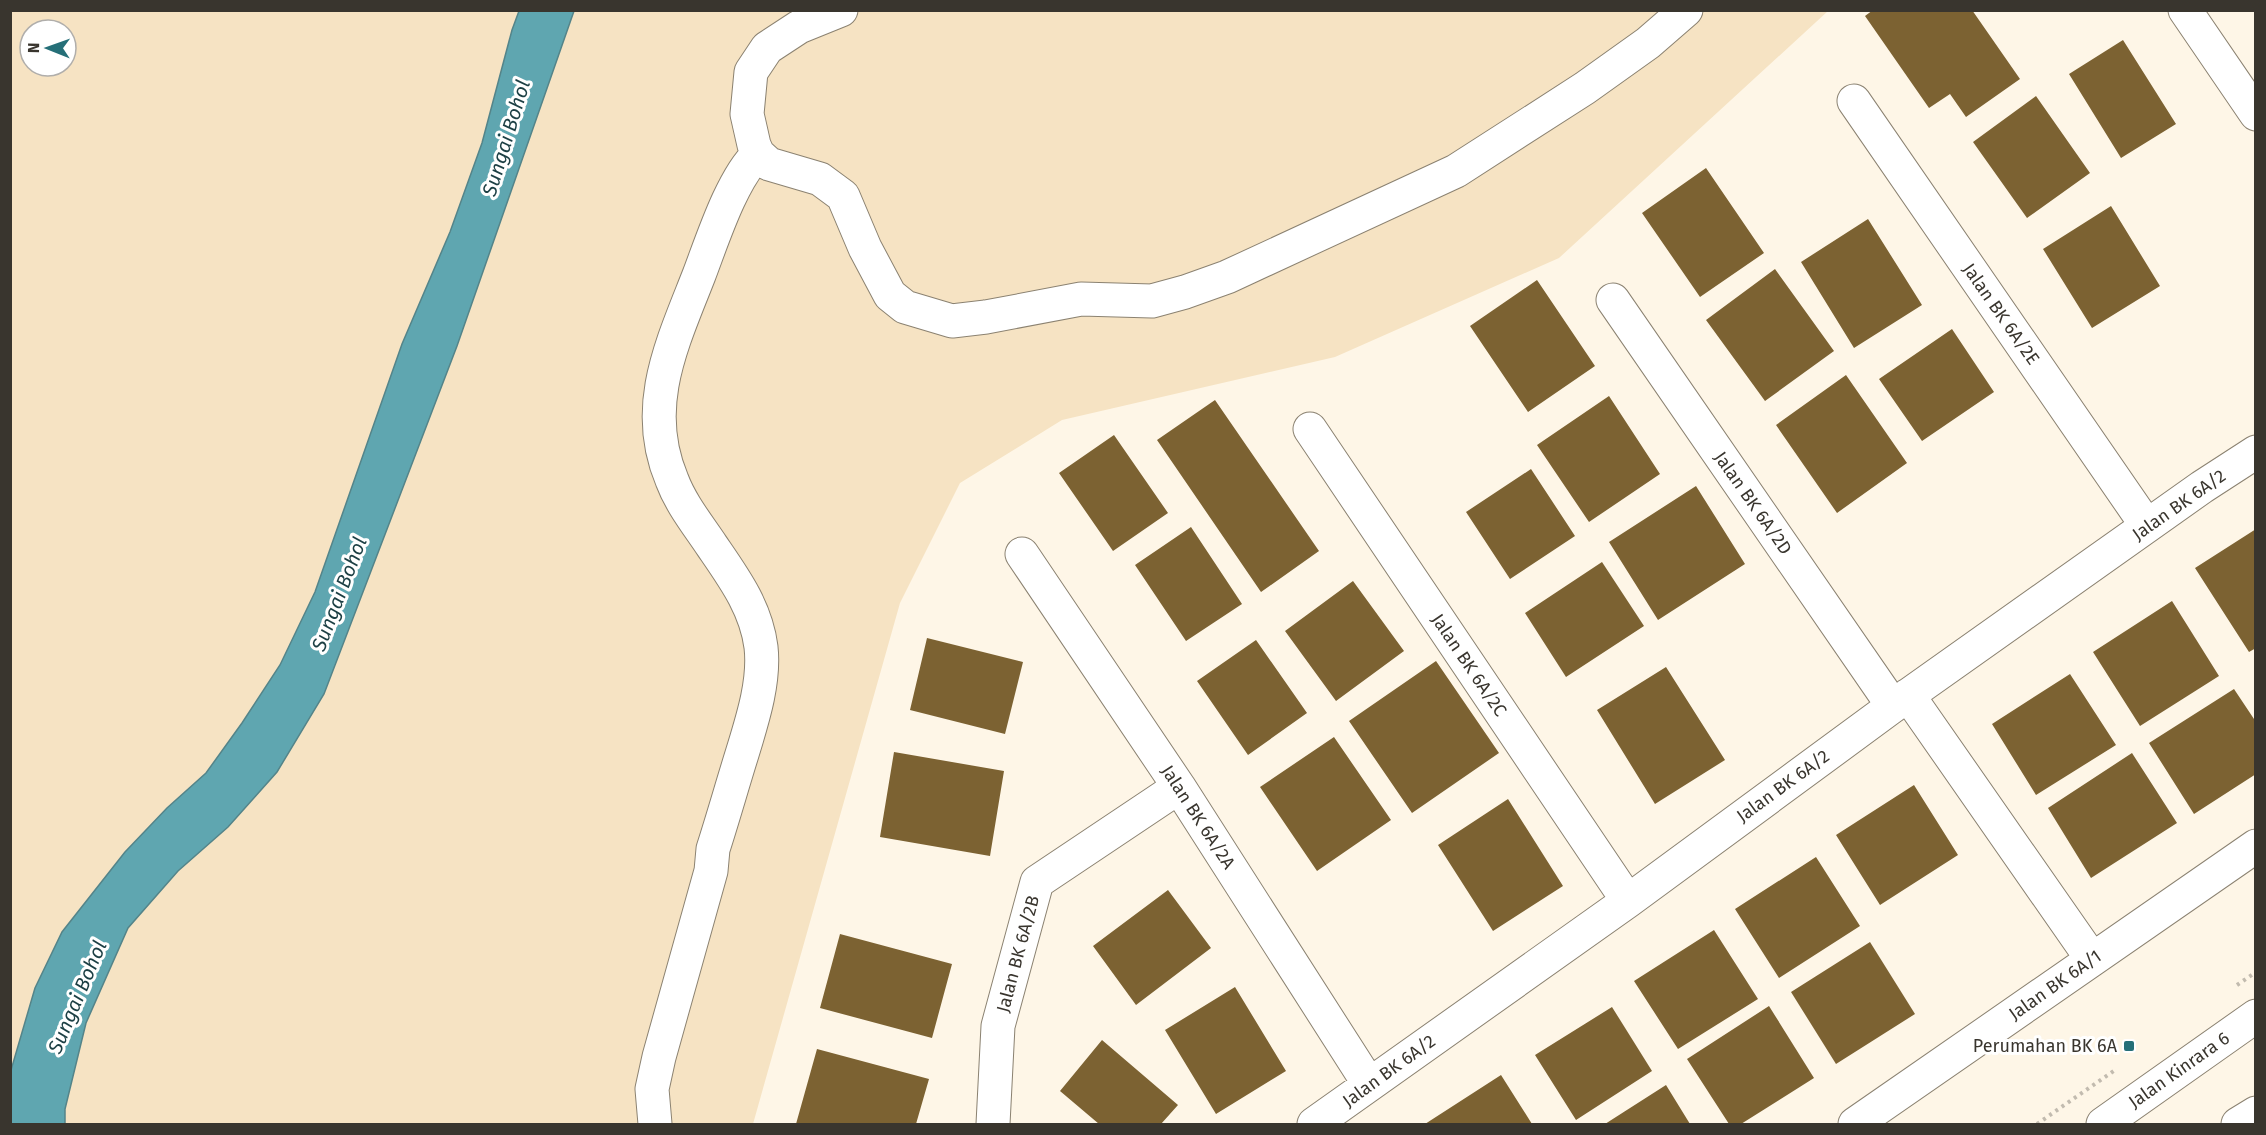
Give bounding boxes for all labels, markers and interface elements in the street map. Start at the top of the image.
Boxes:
north arrow [18,18,78,78]
text: N [24,42,43,53]
water label: Sungai Bohol [477,77,535,200]
street label: Jalan BK 6A/2E [1958,259,2044,369]
street label: Jalan BK 6A/2D [1709,447,1797,559]
street label: Jalan BK 6A/2 [2128,465,2230,545]
water label: Sungai Bohol [306,534,372,655]
street label: Jalan BK 6A/2C [1427,609,1511,721]
street label: Jalan BK 6A/2 [1732,745,1834,827]
street label: Jalan BK 6A/2A [1156,761,1240,874]
street label: Jalan BK 6A/2B [992,893,1044,1015]
water label: Sungai Bohol [42,937,112,1058]
street label: Jalan BK 6A/1 [2005,945,2105,1025]
street label: Jalan Kinrara 6 [2124,1027,2234,1113]
street label: Jalan BK 6A/2 [1338,1030,1440,1112]
place label: Perumahan BK 6A [1973,1035,2118,1057]
marker: Perumahan BK 6A [2122,1039,2136,1053]

